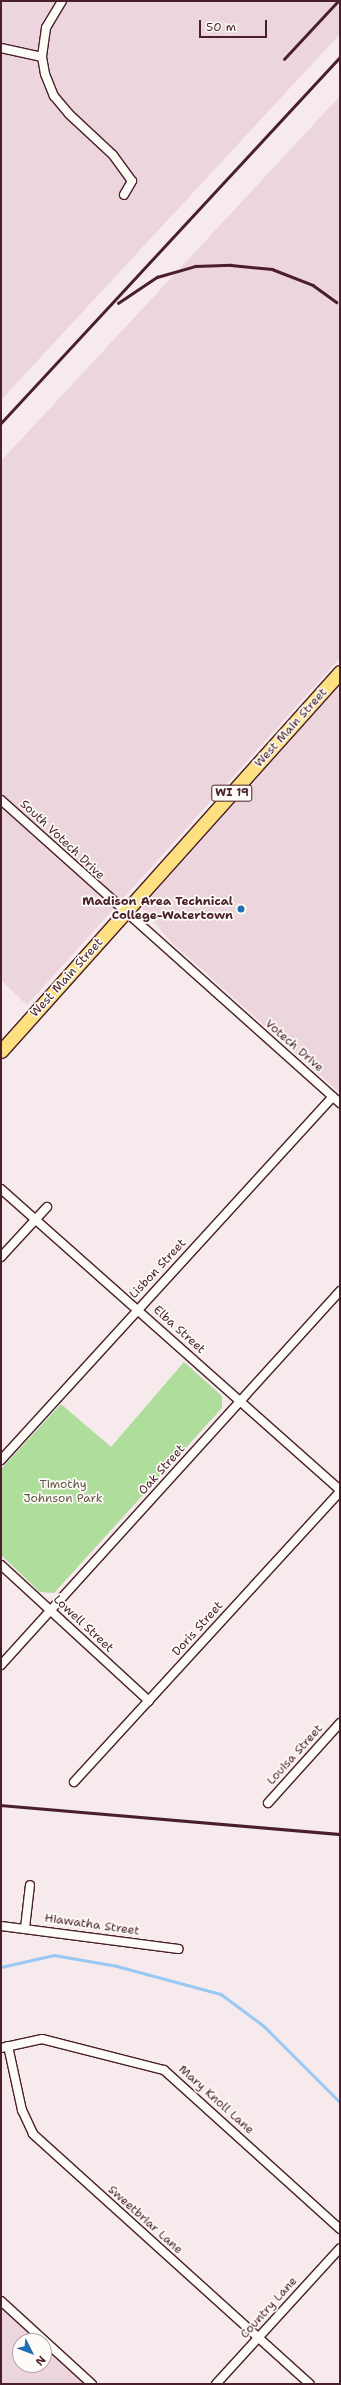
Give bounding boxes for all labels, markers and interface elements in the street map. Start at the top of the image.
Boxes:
scale bar [201,12,269,38]
text: 50 m [206,19,236,35]
street label: West Main Street [252,685,330,771]
road number: WI 19 [211,784,253,802]
street label: South Votech Drive [17,797,107,883]
place label: Madison Area Technical College-Watertown [82,895,233,923]
marker: Madison Area Technical College-Watertown [236,904,246,914]
street label: West Main Street [28,935,106,1021]
street label: Votech Drive [262,1017,326,1075]
street label: Lisbon Street [127,1236,189,1302]
street label: Elba Street [150,1303,208,1357]
street label: Oak Street [136,1442,188,1498]
park label: Timothy Johnson Park [23,1478,103,1506]
street label: Lowell Street [50,1592,116,1656]
street label: Doris Street [170,1599,226,1659]
street label: Louisa Street [264,1722,326,1788]
street label: Hiawatha Street [44,1911,140,1939]
street label: Mary Knoll Lane [175,2062,257,2138]
street label: Sweetbriar Lane [105,2183,185,2257]
street label: Country Lane [238,2274,300,2342]
north arrow [12,2333,52,2373]
text: N [32,2352,49,2369]

